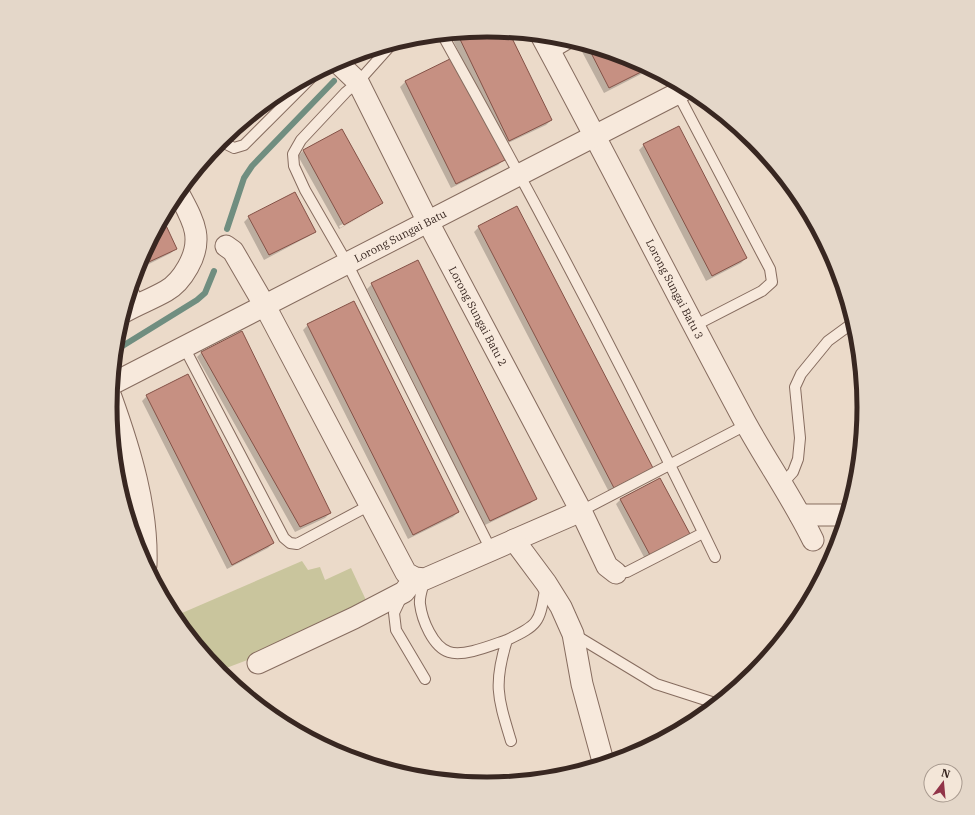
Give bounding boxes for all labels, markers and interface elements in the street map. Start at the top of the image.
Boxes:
street label: Lorong Sungai Batu [352,206,449,265]
street label: Lorong Sungai Batu 3 [643,237,707,341]
street label: Lorong Sungai Batu 2 [446,264,510,368]
north arrow [923,763,963,803]
text: N [940,765,952,781]

